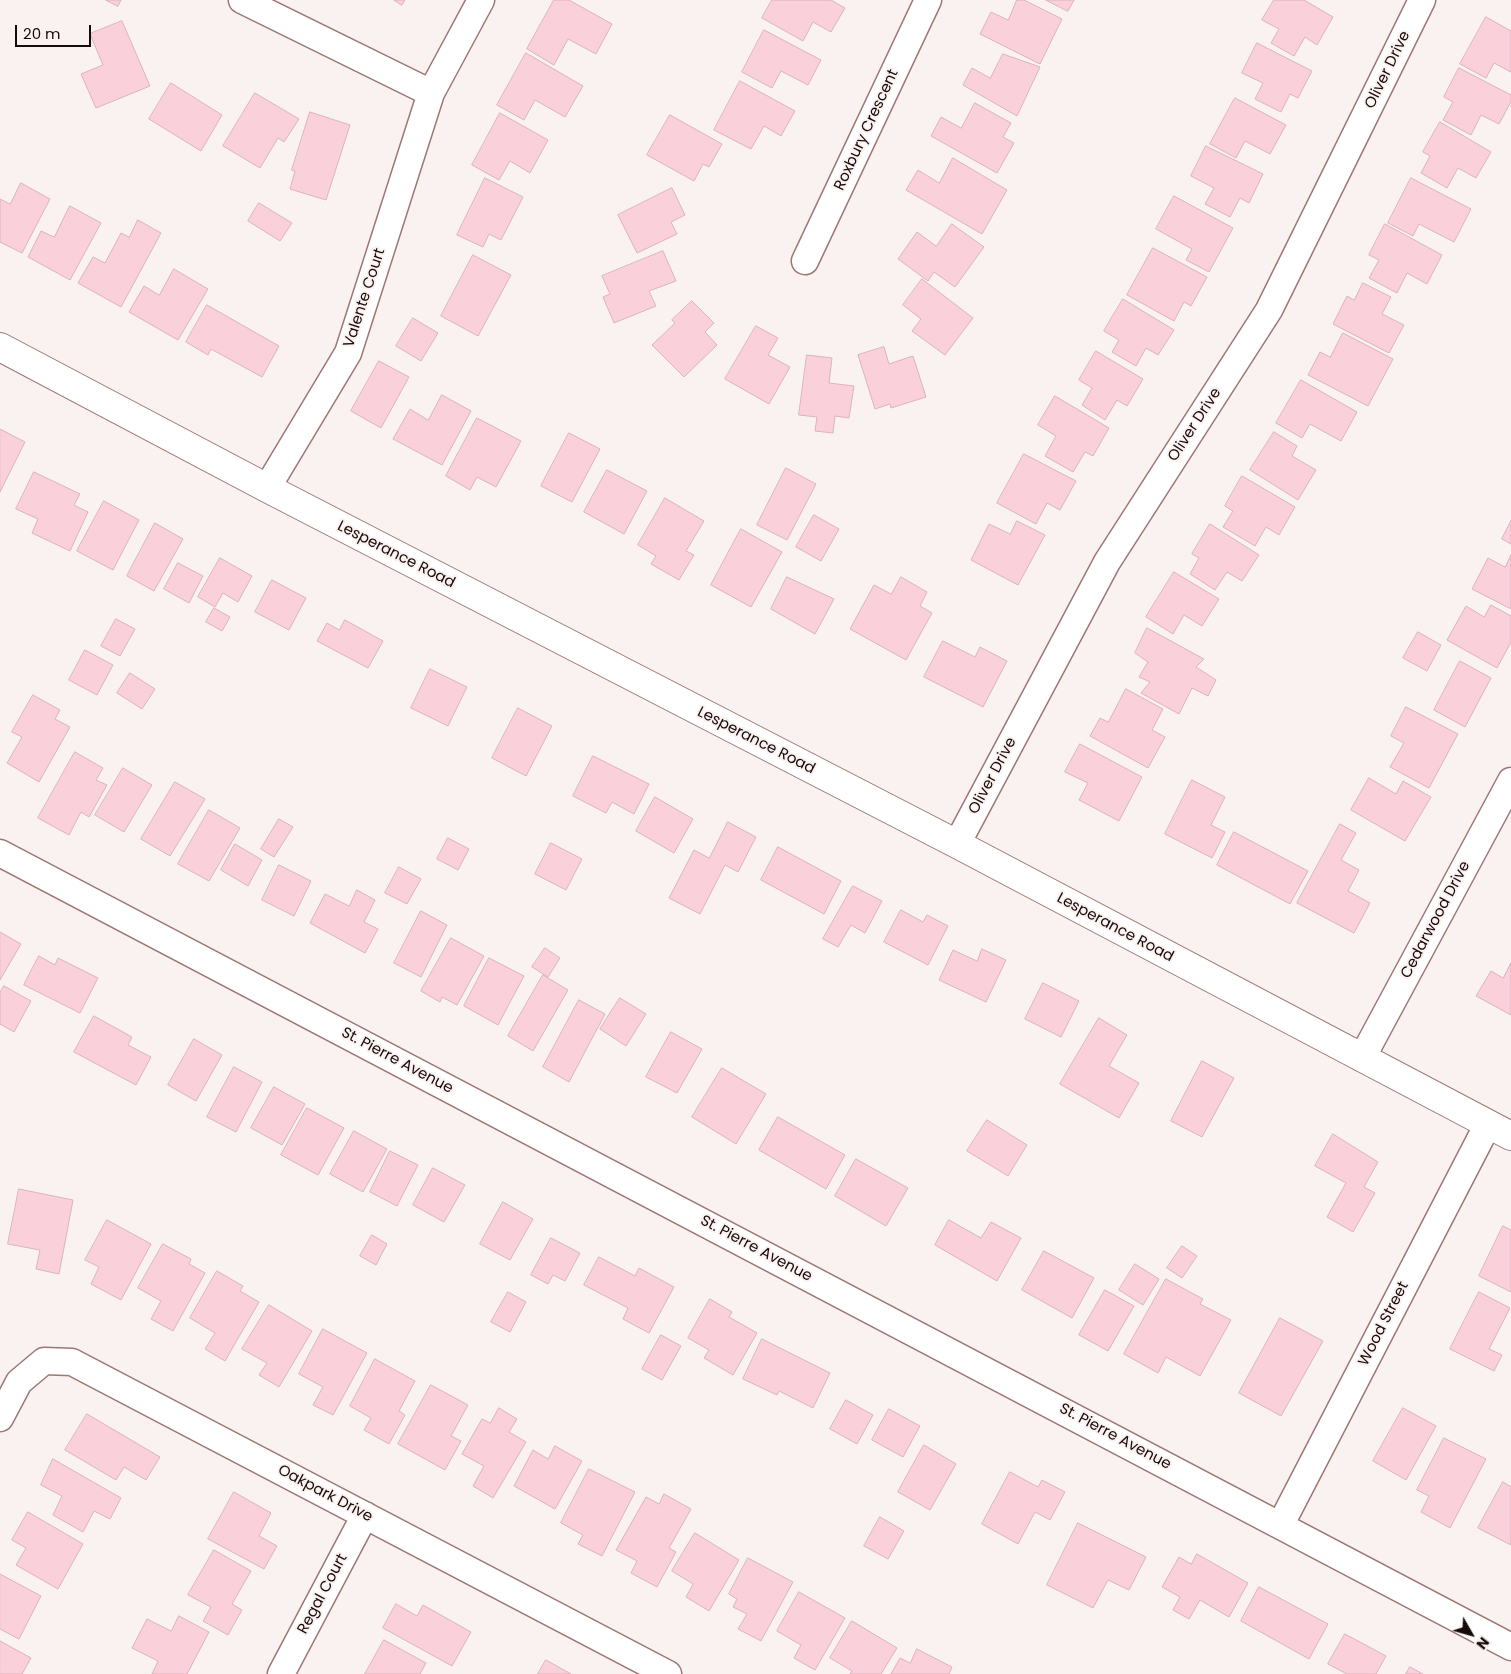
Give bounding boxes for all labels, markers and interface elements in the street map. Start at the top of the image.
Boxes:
scale bar [18,15,94,47]
text: 20 m [23,23,61,44]
street label: Oliver Drive [1361,28,1415,112]
street label: Roxbury Crescent [831,67,903,193]
street label: Valente Court [340,246,390,350]
street label: Oliver Drive [1165,385,1225,465]
street label: Lesperance Road [334,518,458,592]
street label: Lesperance Road [694,704,818,778]
street label: Oliver Drive [965,735,1021,817]
street label: Cedarwood Drive [1398,858,1474,982]
street label: Lesperance Road [1053,890,1177,966]
street label: St. Pierre Avenue [338,1024,456,1098]
street label: St. Pierre Avenue [697,1212,815,1286]
street label: Wood Street [1355,1279,1413,1369]
street label: St. Pierre Avenue [1056,1400,1174,1474]
street label: Oakpark Drive [274,1461,376,1527]
street label: Regal Court [294,1551,352,1637]
north arrow [1446,1609,1496,1659]
text: N [1472,1633,1494,1654]

